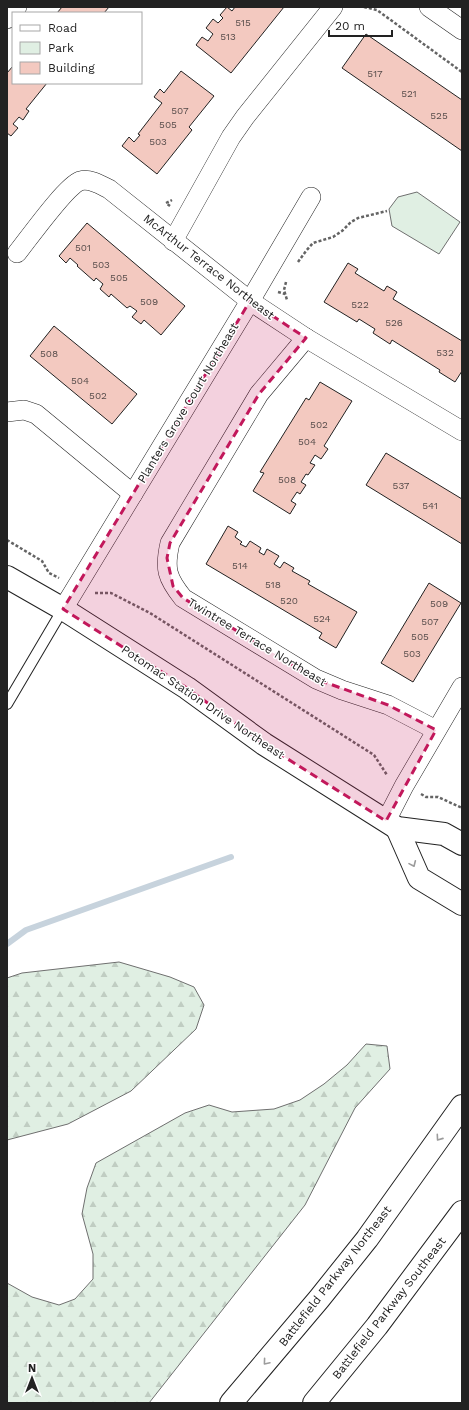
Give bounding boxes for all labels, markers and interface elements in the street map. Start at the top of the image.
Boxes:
legend [12,12,142,84]
scale bar [329,12,392,38]
house number: 515 [235,17,251,28]
text: 20 m [335,19,365,33]
text: Road [48,21,77,35]
house number: 513 [220,31,236,42]
text: Park [48,41,74,55]
text: Building [48,61,95,75]
house number: 517 [367,68,383,79]
house number: 521 [401,88,417,99]
house number: 507 [171,105,189,116]
house number: 525 [430,110,448,121]
house number: 505 [159,119,177,130]
house number: 503 [149,136,167,147]
street label: McArthur Terrace Northeast [141,211,277,323]
house number: 501 [75,242,91,253]
house number: 503 [92,259,110,270]
house number: 505 [110,272,128,283]
house number: 509 [140,296,158,307]
house number: 522 [351,299,369,310]
house number: 526 [385,317,403,328]
street label: Planters Grove Court Northeast [134,320,242,486]
house number: 532 [436,347,454,358]
house number: 508 [40,348,58,359]
house number: 504 [71,375,89,386]
house number: 502 [89,390,107,401]
house number: 502 [310,419,328,430]
house number: 504 [298,436,316,447]
house number: 508 [278,474,296,485]
house number: 537 [393,480,410,491]
house number: 541 [422,500,438,511]
house number: 514 [232,560,248,571]
house number: 518 [265,579,281,590]
street label: Twintree Terrace Northeast [185,595,329,689]
house number: 520 [280,595,298,606]
house number: 509 [430,598,448,609]
house number: 524 [313,613,331,624]
house number: 507 [421,616,439,627]
house number: 505 [411,631,429,642]
street label: Potomac Station Drive Northeast [119,642,287,762]
house number: 503 [403,648,421,659]
one-way arrow [408,860,416,867]
one-way arrow [437,1133,444,1140]
street label: Battlefield Parkway Northeast [276,1203,394,1349]
street label: Battlefield Parkway Southeast [329,1234,449,1382]
north arrow [12,1358,52,1398]
one-way arrow [264,1358,271,1365]
text: N [28,1362,36,1375]

